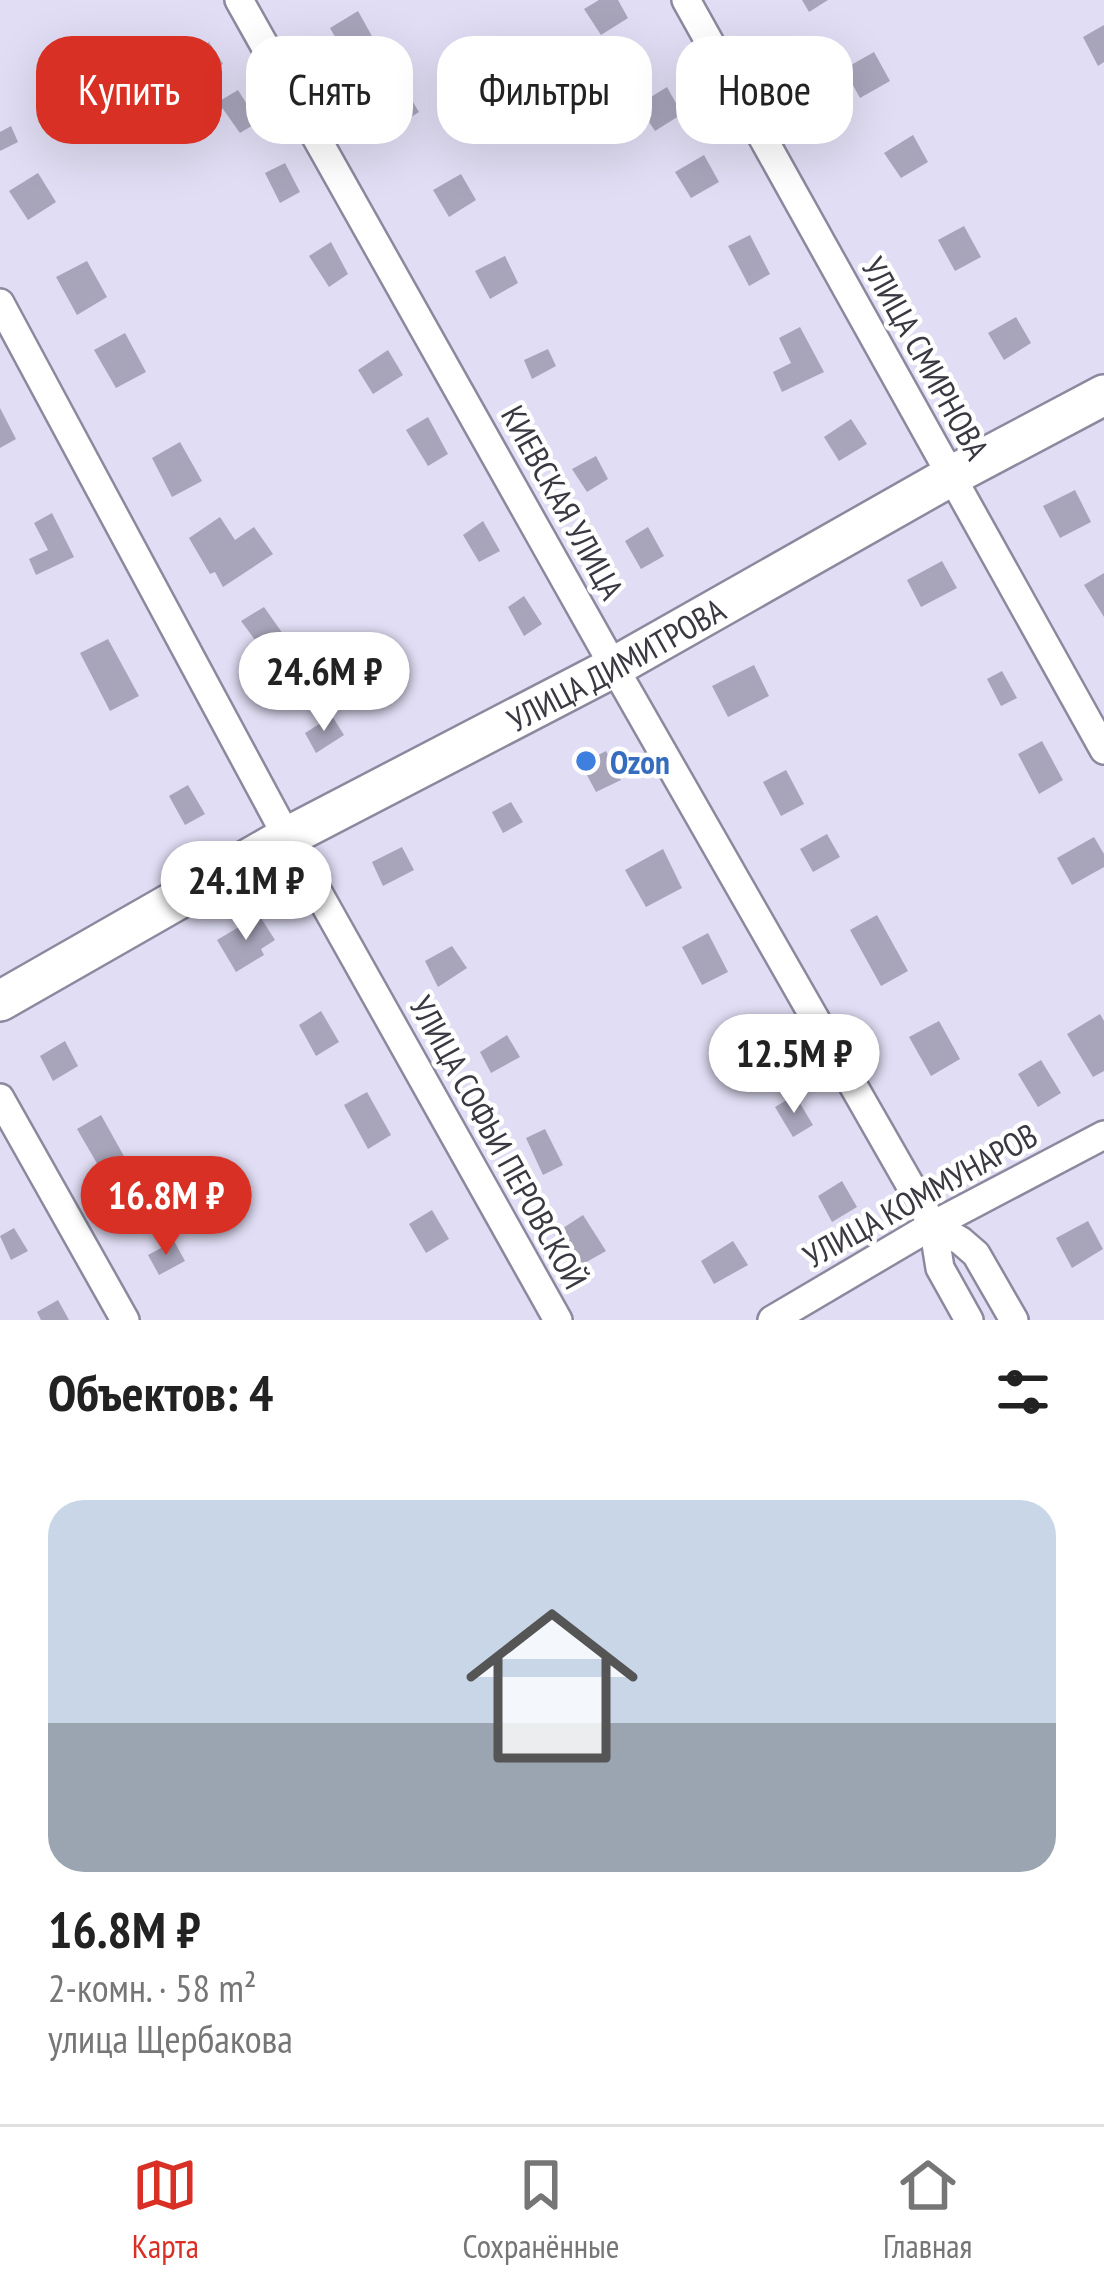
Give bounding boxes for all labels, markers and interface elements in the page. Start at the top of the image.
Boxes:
chip: Купить [36,36,222,144]
chip: Снять [246,36,413,144]
chip: Фильтры [437,36,652,144]
chip: Новое [676,36,853,144]
street label: УЛИЦА СМИРНОВА [853,249,999,467]
street label: КИЕВСКАЯ УЛИЦА [492,397,634,607]
street label: УЛИЦА ДИМИТРОВА [500,587,733,740]
pin: 24.6M ₽ [213,632,435,734]
text: 24.6M ₽ [266,645,382,696]
place label: Ozon [610,740,670,783]
marker: Ozon [573,748,599,774]
pin: 24.1M ₽ [135,841,357,943]
text: 24.1M ₽ [188,854,304,905]
street label: УЛИЦА СОФЬИ ПЕРОВСКОЙ [401,988,597,1296]
pin: 12.5M ₽ [683,1014,905,1116]
text: 12.5M ₽ [736,1027,852,1078]
street label: УЛИЦА КОММУНАРОВ [796,1113,1044,1277]
pin: 16.8M ₽ [55,1156,277,1258]
text: 16.8M ₽ [108,1169,224,1220]
text: Объектов: 4 [48,1359,273,1425]
icon: filters [990,1359,1056,1425]
icon: home [444,1578,660,1794]
text: 16.8M ₽ [48,1896,201,1962]
text: 2-комн. · 58 m² [48,1962,257,2013]
text: улица Щербакова [48,2013,293,2064]
tab: Карта [132,2152,199,2267]
tab: Сохранённые [462,2152,620,2267]
tab: Главная [883,2152,972,2267]

